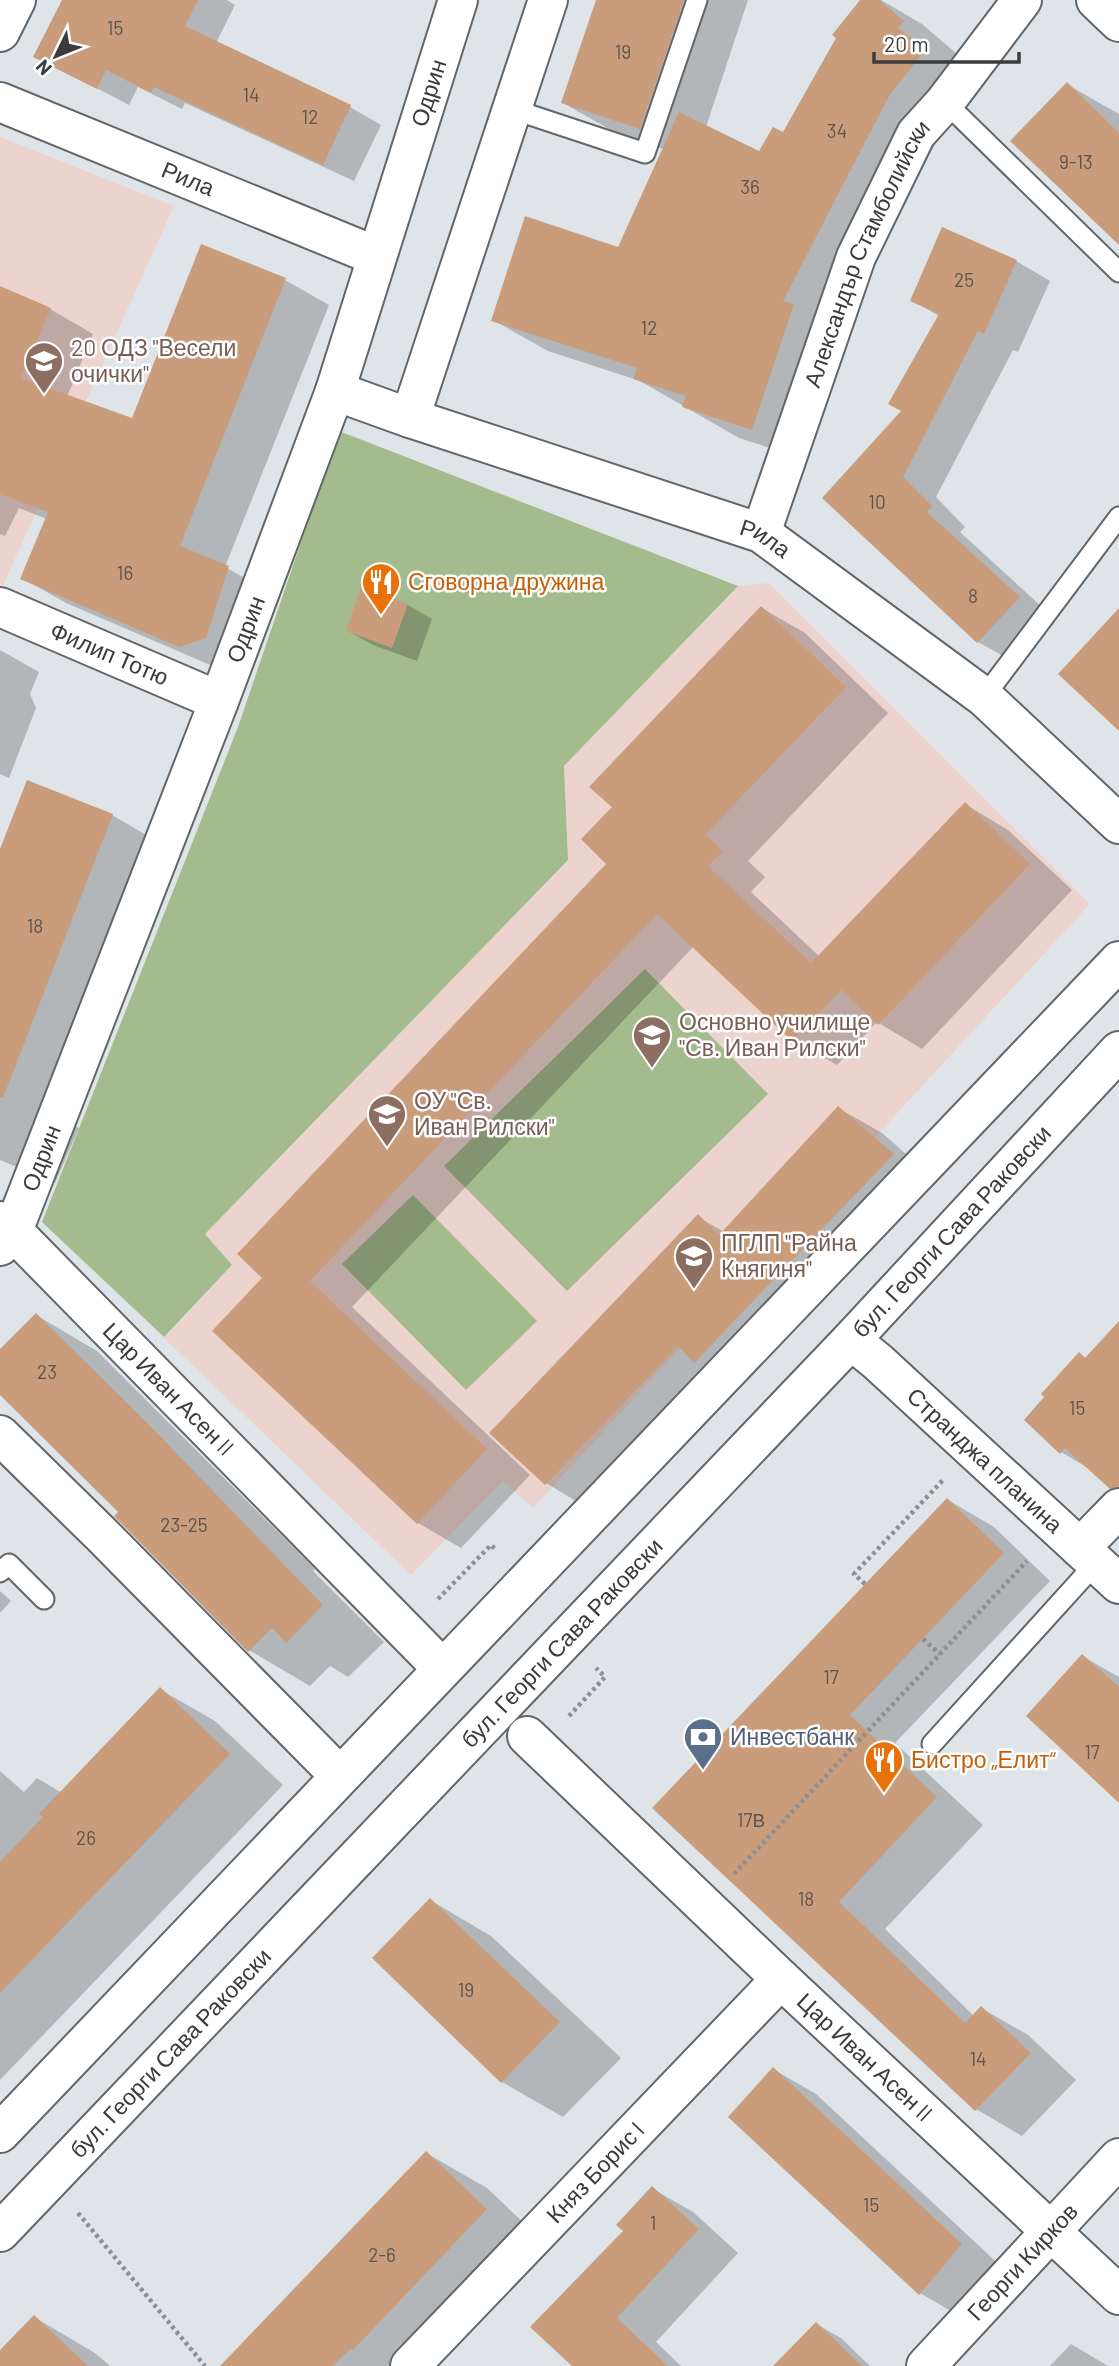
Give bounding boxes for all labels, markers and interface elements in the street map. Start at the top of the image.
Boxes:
house number: 15 [107,16,123,39]
north arrow [21,21,91,91]
scale bar [874,21,1019,65]
text: 20 m [884,31,929,56]
house number: 19 [615,40,631,63]
text: N [30,55,56,80]
street label: Одрин [404,55,452,130]
house number: 14 [242,83,260,106]
house number: 12 [302,105,318,128]
street label: Александър Стамболийски [797,113,935,391]
house number: 34 [827,119,847,142]
house number: 9-13 [1059,150,1093,173]
street label: Рила [158,155,219,201]
house number: 36 [740,175,760,198]
house number: 25 [954,268,974,291]
house number: 12 [641,316,657,339]
place label: 20 ОДЗ "Весели очички" [71,333,236,387]
school or university icon: 20 ОДЗ "Весели очички" [23,340,65,395]
house number: 10 [868,490,886,513]
street label: Рила [737,512,797,563]
house number: 16 [117,561,133,584]
restaurant icon: Сговорна дружина [360,561,402,616]
place label: Сговорна дружина [408,567,605,595]
house number: 8 [968,584,978,607]
street label: Одрин [220,592,270,666]
street label: Филип Тотю [46,615,173,691]
house number: 18 [27,914,43,937]
place label: Основно училище "Св. Иван Рилски" [679,1007,870,1061]
school or university icon: Основно училище "Св. Иван Рилски" [631,1014,673,1069]
place label: ОУ "Св. Иван Рилски" [414,1086,555,1140]
school or university icon: ОУ "Св. Иван Рилски" [366,1093,408,1148]
street label: бул. Георги Сава Раковски [846,1119,1056,1343]
street label: Одрин [15,1120,66,1195]
place label: ПГЛП "Райна Княгиня" [721,1228,857,1282]
school or university icon: ПГЛП "Райна Княгиня" [673,1235,715,1290]
street label: Цар Иван Асен II [98,1316,240,1461]
house number: 23 [37,1360,57,1383]
street label: Странджа планина [902,1381,1069,1538]
house number: 15 [1069,1396,1085,1419]
house number: 23-25 [160,1513,208,1536]
street label: бул. Георги Сава Раковски [455,1532,668,1753]
house number: 17 [823,1665,839,1688]
bank icon: Инвестбанк [682,1716,724,1771]
place label: Инвестбанк [730,1722,855,1750]
restaurant icon: Бистро „Елит“ [863,1739,905,1794]
house number: 17 [1084,1740,1100,1763]
place label: Бистро „Елит“ [911,1745,1057,1773]
house number: 17В [737,1808,765,1831]
house number: 26 [76,1826,96,1849]
house number: 18 [798,1887,814,1910]
street label: бул. Георги Сава Раковски [63,1942,276,2163]
house number: 19 [458,1978,474,2001]
street label: Цар Иван Асен II [792,1986,939,2127]
house number: 14 [969,2047,987,2070]
street label: Княз Борис I [540,2115,650,2228]
house number: 15 [863,2193,879,2216]
street label: Георги Кирков [961,2197,1083,2326]
house number: 1 [650,2211,656,2234]
house number: 2-6 [368,2243,396,2266]

